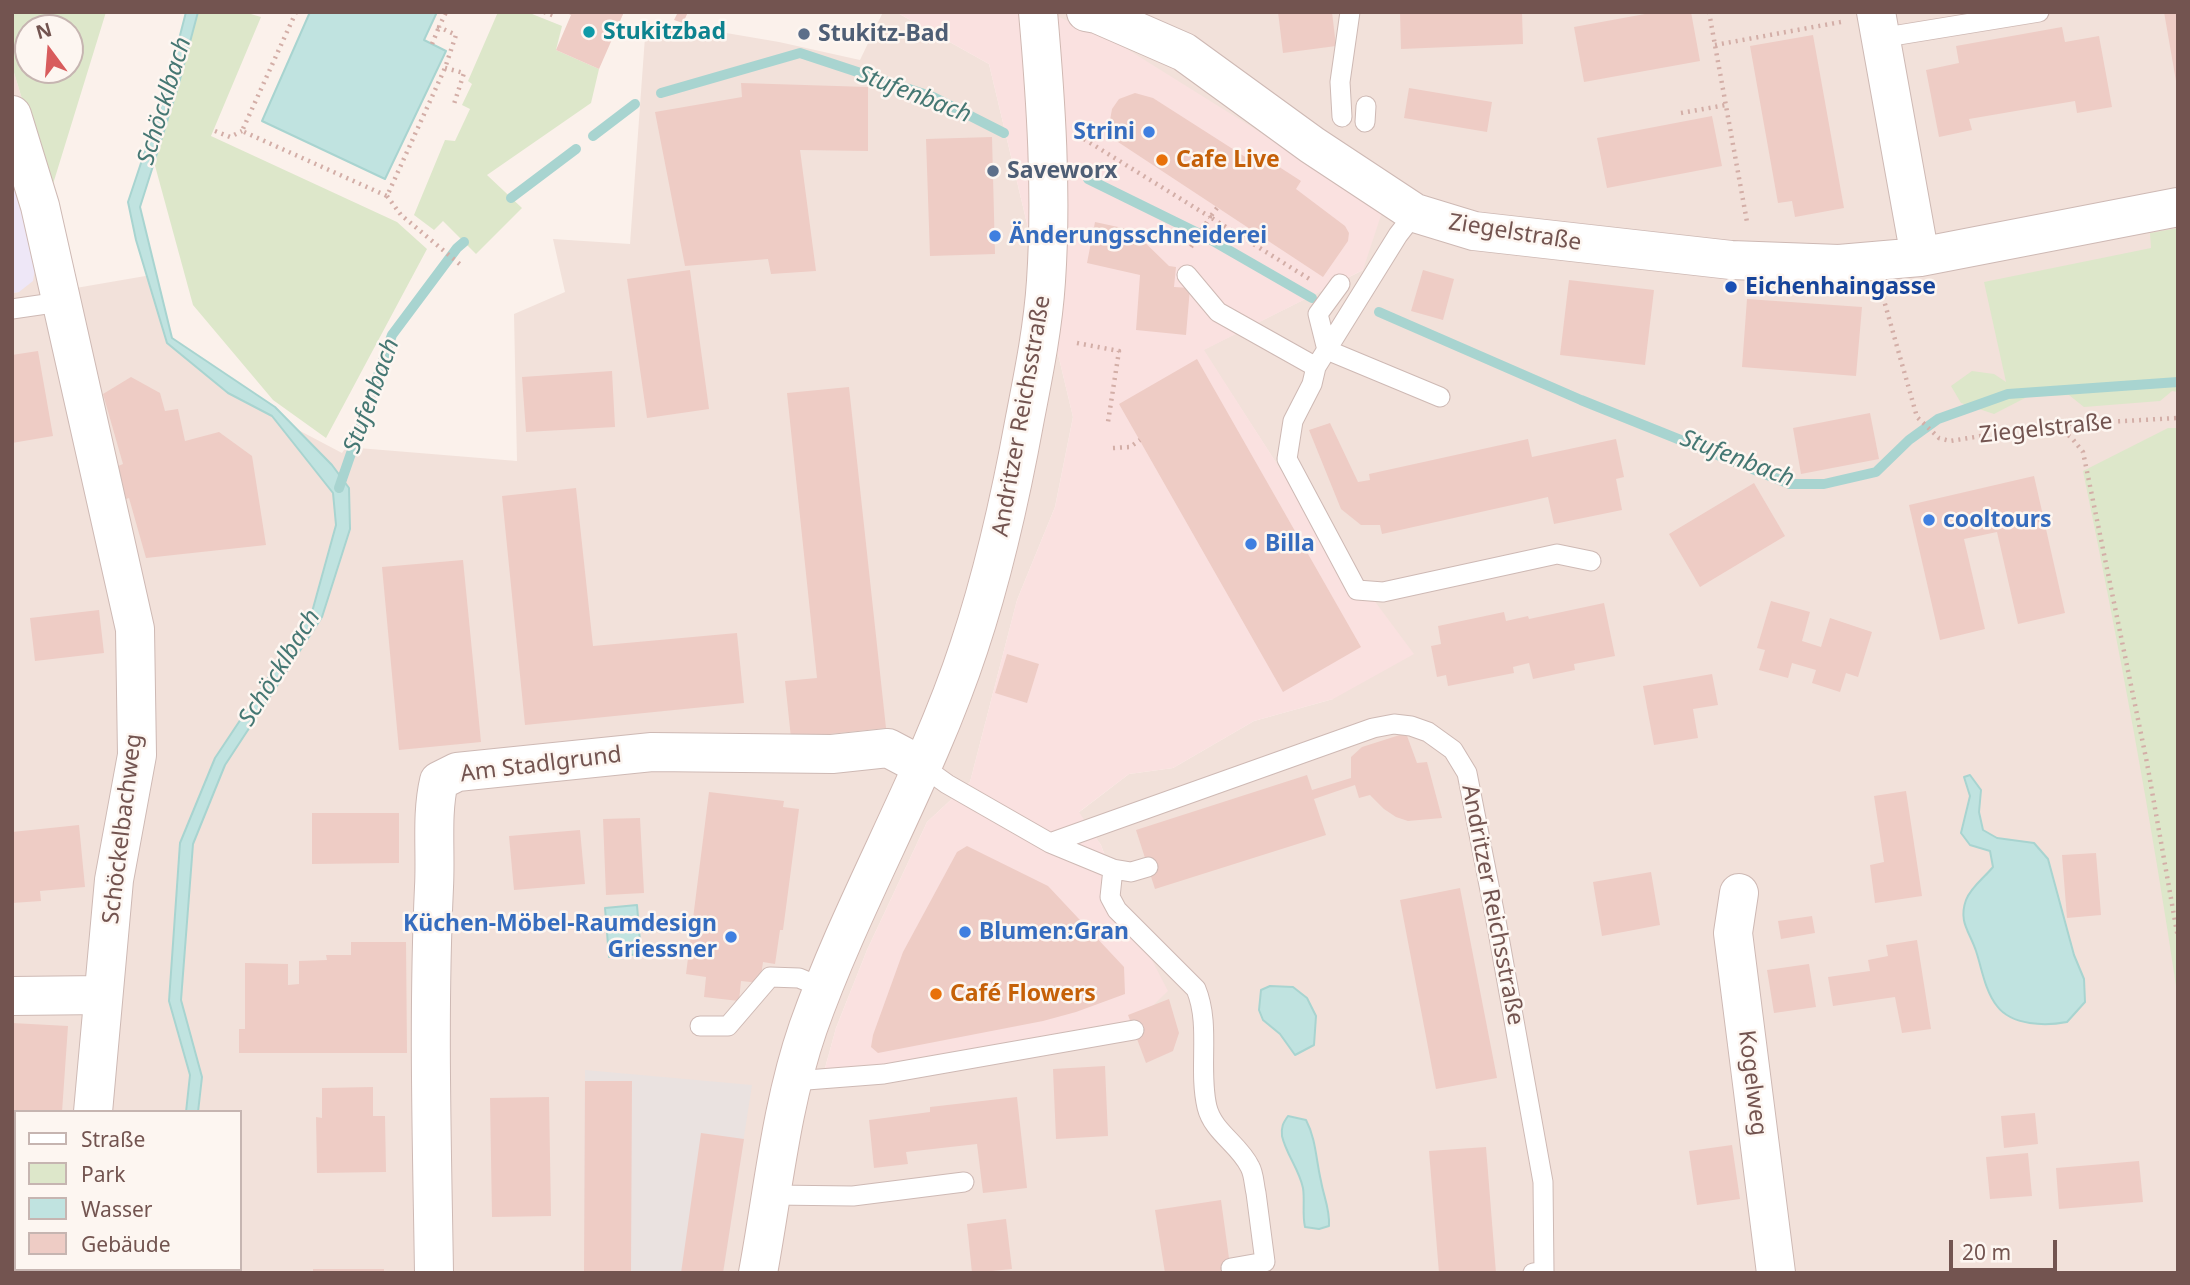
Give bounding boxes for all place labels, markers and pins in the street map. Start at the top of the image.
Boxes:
place label: Stukitzbad [603,18,726,46]
place label: Stukitz-Bad [818,20,949,48]
marker: Stukitzbad [581,24,597,40]
marker: Stukitz-Bad [796,26,812,42]
place label: Strini [1073,118,1135,146]
marker: Strini [1141,124,1157,140]
place label: Cafe Live [1176,146,1280,174]
marker: Cafe Live [1154,152,1170,168]
place label: Saveworx [1007,157,1117,185]
marker: Saveworx [985,163,1001,179]
place label: Änderungsschneiderei [1009,222,1267,250]
marker: Änderungsschneiderei [987,228,1003,244]
place label: Eichenhaingasse [1745,273,1936,301]
marker: Eichenhaingasse [1723,279,1739,295]
place label: cooltours [1943,506,2052,534]
marker: cooltours [1921,512,1937,528]
place label: Billa [1265,530,1315,558]
marker: Billa [1243,536,1259,552]
place label: Küchen-Möbel-Raumdesign Griessner [403,910,717,964]
place label: Blumen:Gran [979,918,1129,946]
marker: Blumen:Gran [957,924,973,940]
marker: Küchen-Möbel-Raumdesign Griessner [723,929,739,945]
place label: Café Flowers [950,980,1096,1008]
marker: Café Flowers [928,986,944,1002]

